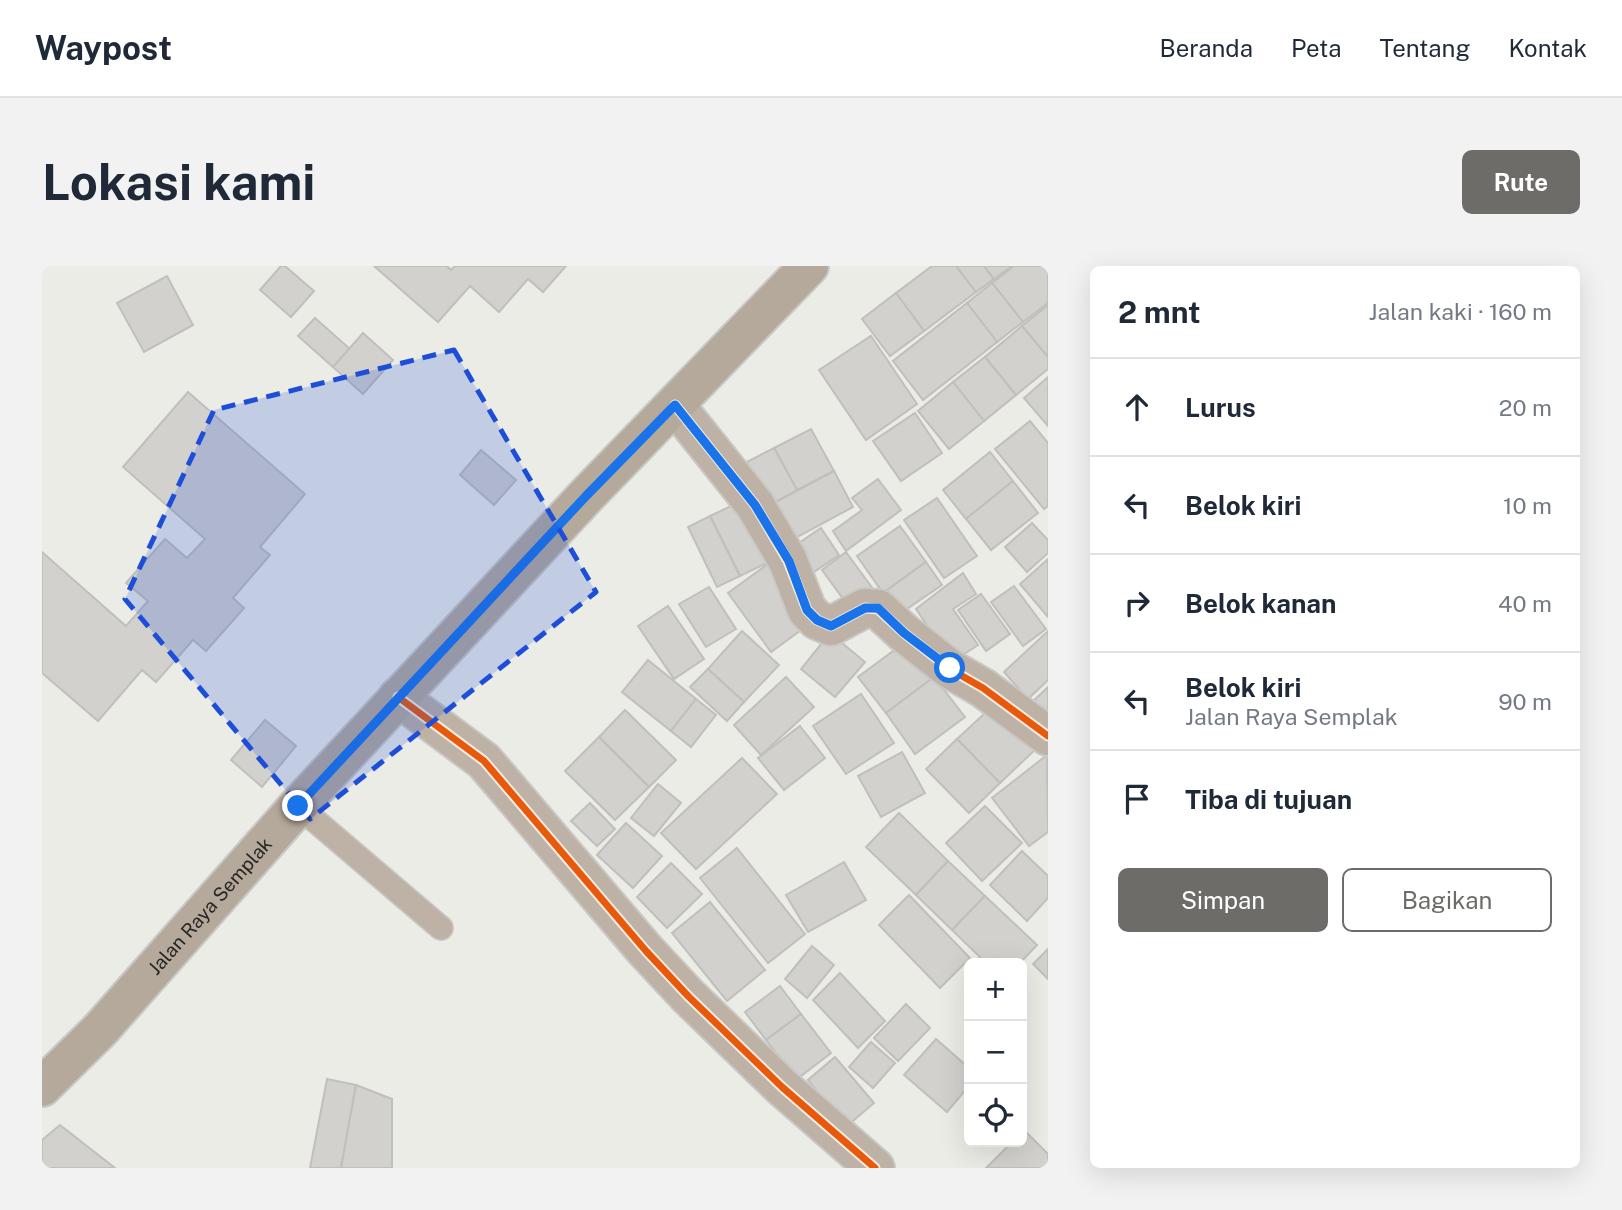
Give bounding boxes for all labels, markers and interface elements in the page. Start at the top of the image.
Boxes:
text: Waypost [35,29,172,67]
text: Beranda [1159,34,1253,62]
text: Peta [1291,34,1342,62]
text: Tentang [1380,34,1470,62]
text: Kontak [1508,34,1587,62]
button: Rute [1462,150,1580,214]
text: Lokasi kami [42,153,315,211]
text: 2 mnt [1118,294,1200,330]
text: Jalan kaki · 160 m [1369,298,1552,325]
icon: ahead [1118,388,1156,426]
text: Lurus [1185,392,1256,423]
text: 20 m [1499,394,1552,421]
icon: left [1118,486,1156,524]
text: Belok kiri [1185,490,1301,521]
text: 10 m [1503,492,1552,519]
icon: right [1118,584,1156,622]
text: Belok kanan [1185,588,1336,619]
text: 40 m [1498,590,1552,617]
route start [934,652,965,683]
text: Belok kiri [1185,672,1301,703]
icon: left [1118,682,1156,720]
text: 90 m [1498,688,1552,715]
text: Jalan Raya Semplak [1185,703,1398,730]
icon: arrive [1118,780,1156,818]
text: Tiba di tujuan [1185,784,1352,815]
route end [282,790,313,821]
street label: Jalan Raya Semplak [143,832,276,979]
button: Simpan [1118,868,1328,932]
button: Bagikan [1342,868,1552,932]
map controls [964,958,1027,1147]
button: + [964,958,1027,1021]
button: − [964,1021,1027,1084]
button: locate [964,1084,1027,1147]

